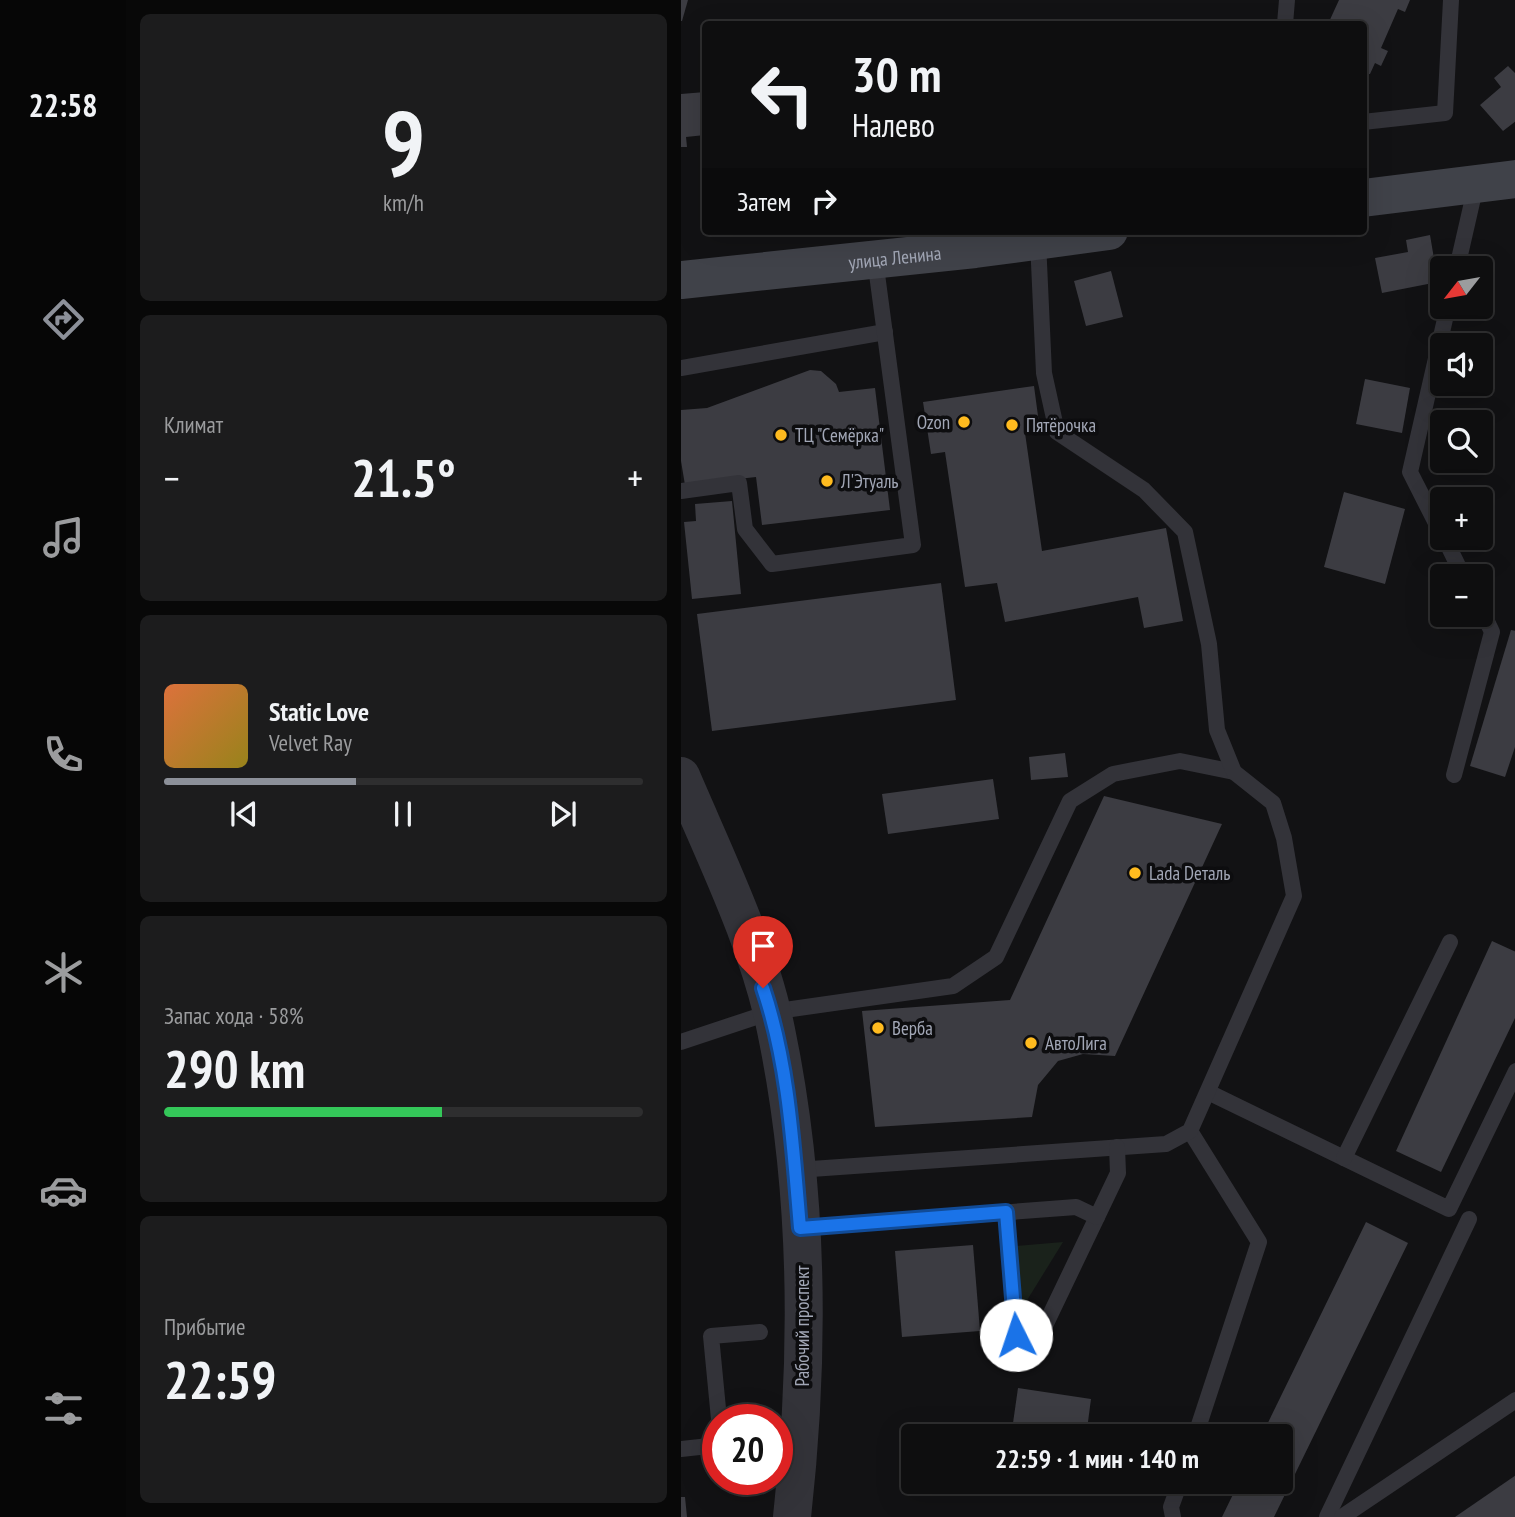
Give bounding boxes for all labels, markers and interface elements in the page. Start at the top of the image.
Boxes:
text: 30 m [852,42,941,106]
icon: left [737,49,828,140]
text: 9 [382,83,425,201]
text: 22:58 [28,84,98,126]
text: Налево [852,104,935,146]
icon: right [805,182,843,220]
text: Затем [737,185,791,218]
text: km/h [383,188,424,217]
street label: улица Ленина [847,241,942,274]
north arrow [1430,256,1493,318]
map controls [1430,256,1493,627]
icon: directions [39,295,88,344]
button: sound [1430,333,1493,396]
text: Климат [164,410,223,439]
place label: Ozon [917,410,950,434]
button: search [1430,410,1493,473]
place label: Пятёрочка [1026,413,1096,437]
marker: Ozon [956,414,972,430]
marker: Пятёрочка [1004,417,1020,433]
place label: ТЦ "Семёрка" [795,423,884,447]
marker: ТЦ "Семёрка" [773,427,789,443]
text: 21.5° [351,444,456,511]
text: − [164,453,180,502]
text: + [627,453,643,502]
place label: Л'Этуаль [840,469,899,493]
marker: Л'Этуаль [819,473,835,489]
button: + [1430,487,1493,550]
icon: music [39,513,88,562]
button: − [1430,564,1493,627]
text: Static Love [269,695,369,728]
text: Velvet Ray [269,728,352,757]
icon: phone [39,730,88,779]
icon: previous [225,795,263,833]
icon: pause [384,795,422,833]
icon: next [544,795,582,833]
place label: Lada Dеталь [1149,861,1230,885]
marker: Lada Dеталь [1127,865,1143,881]
pin [733,916,793,988]
icon: arrive [744,927,782,965]
icon: climate [39,948,88,997]
text: Запас хода · 58% [164,1001,304,1030]
place label: Верба [892,1016,933,1040]
marker: Верба [870,1020,886,1036]
place label: АвтоЛига [1045,1031,1107,1055]
text: 290 km [164,1035,305,1102]
marker: АвтоЛига [1023,1035,1039,1051]
icon: car [39,1166,88,1215]
street label: Рабочий проспект [790,1264,814,1387]
position arrow [979,1298,1053,1372]
text: Прибытие [164,1312,245,1341]
text: 22:59 [164,1346,276,1413]
icon: filters [39,1384,88,1433]
speed limit sign: 20 [702,1404,793,1495]
text: 22:59 · 1 мин · 140 m [995,1442,1199,1475]

